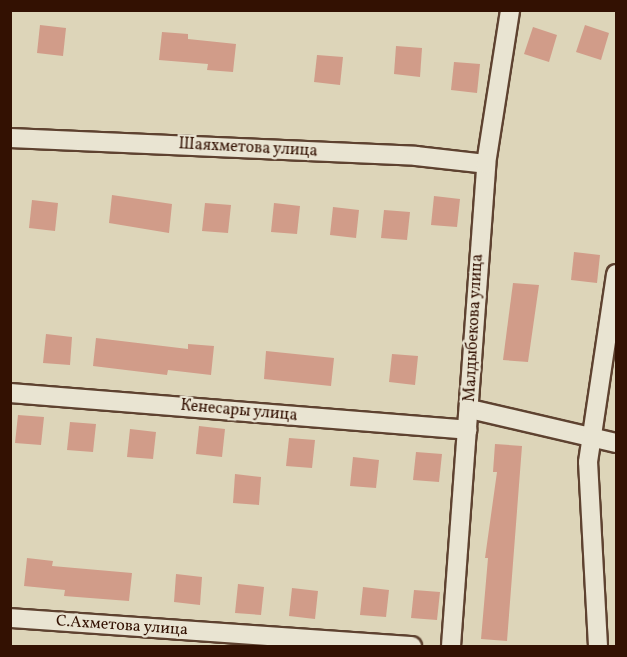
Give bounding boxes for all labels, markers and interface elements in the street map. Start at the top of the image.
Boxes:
street label: Шаяхметова улица [178,135,318,161]
street label: Малдыбекова улица [461,253,487,403]
street label: Кенесары улица [179,396,299,426]
street label: С.Ахметова улица [55,612,189,640]

